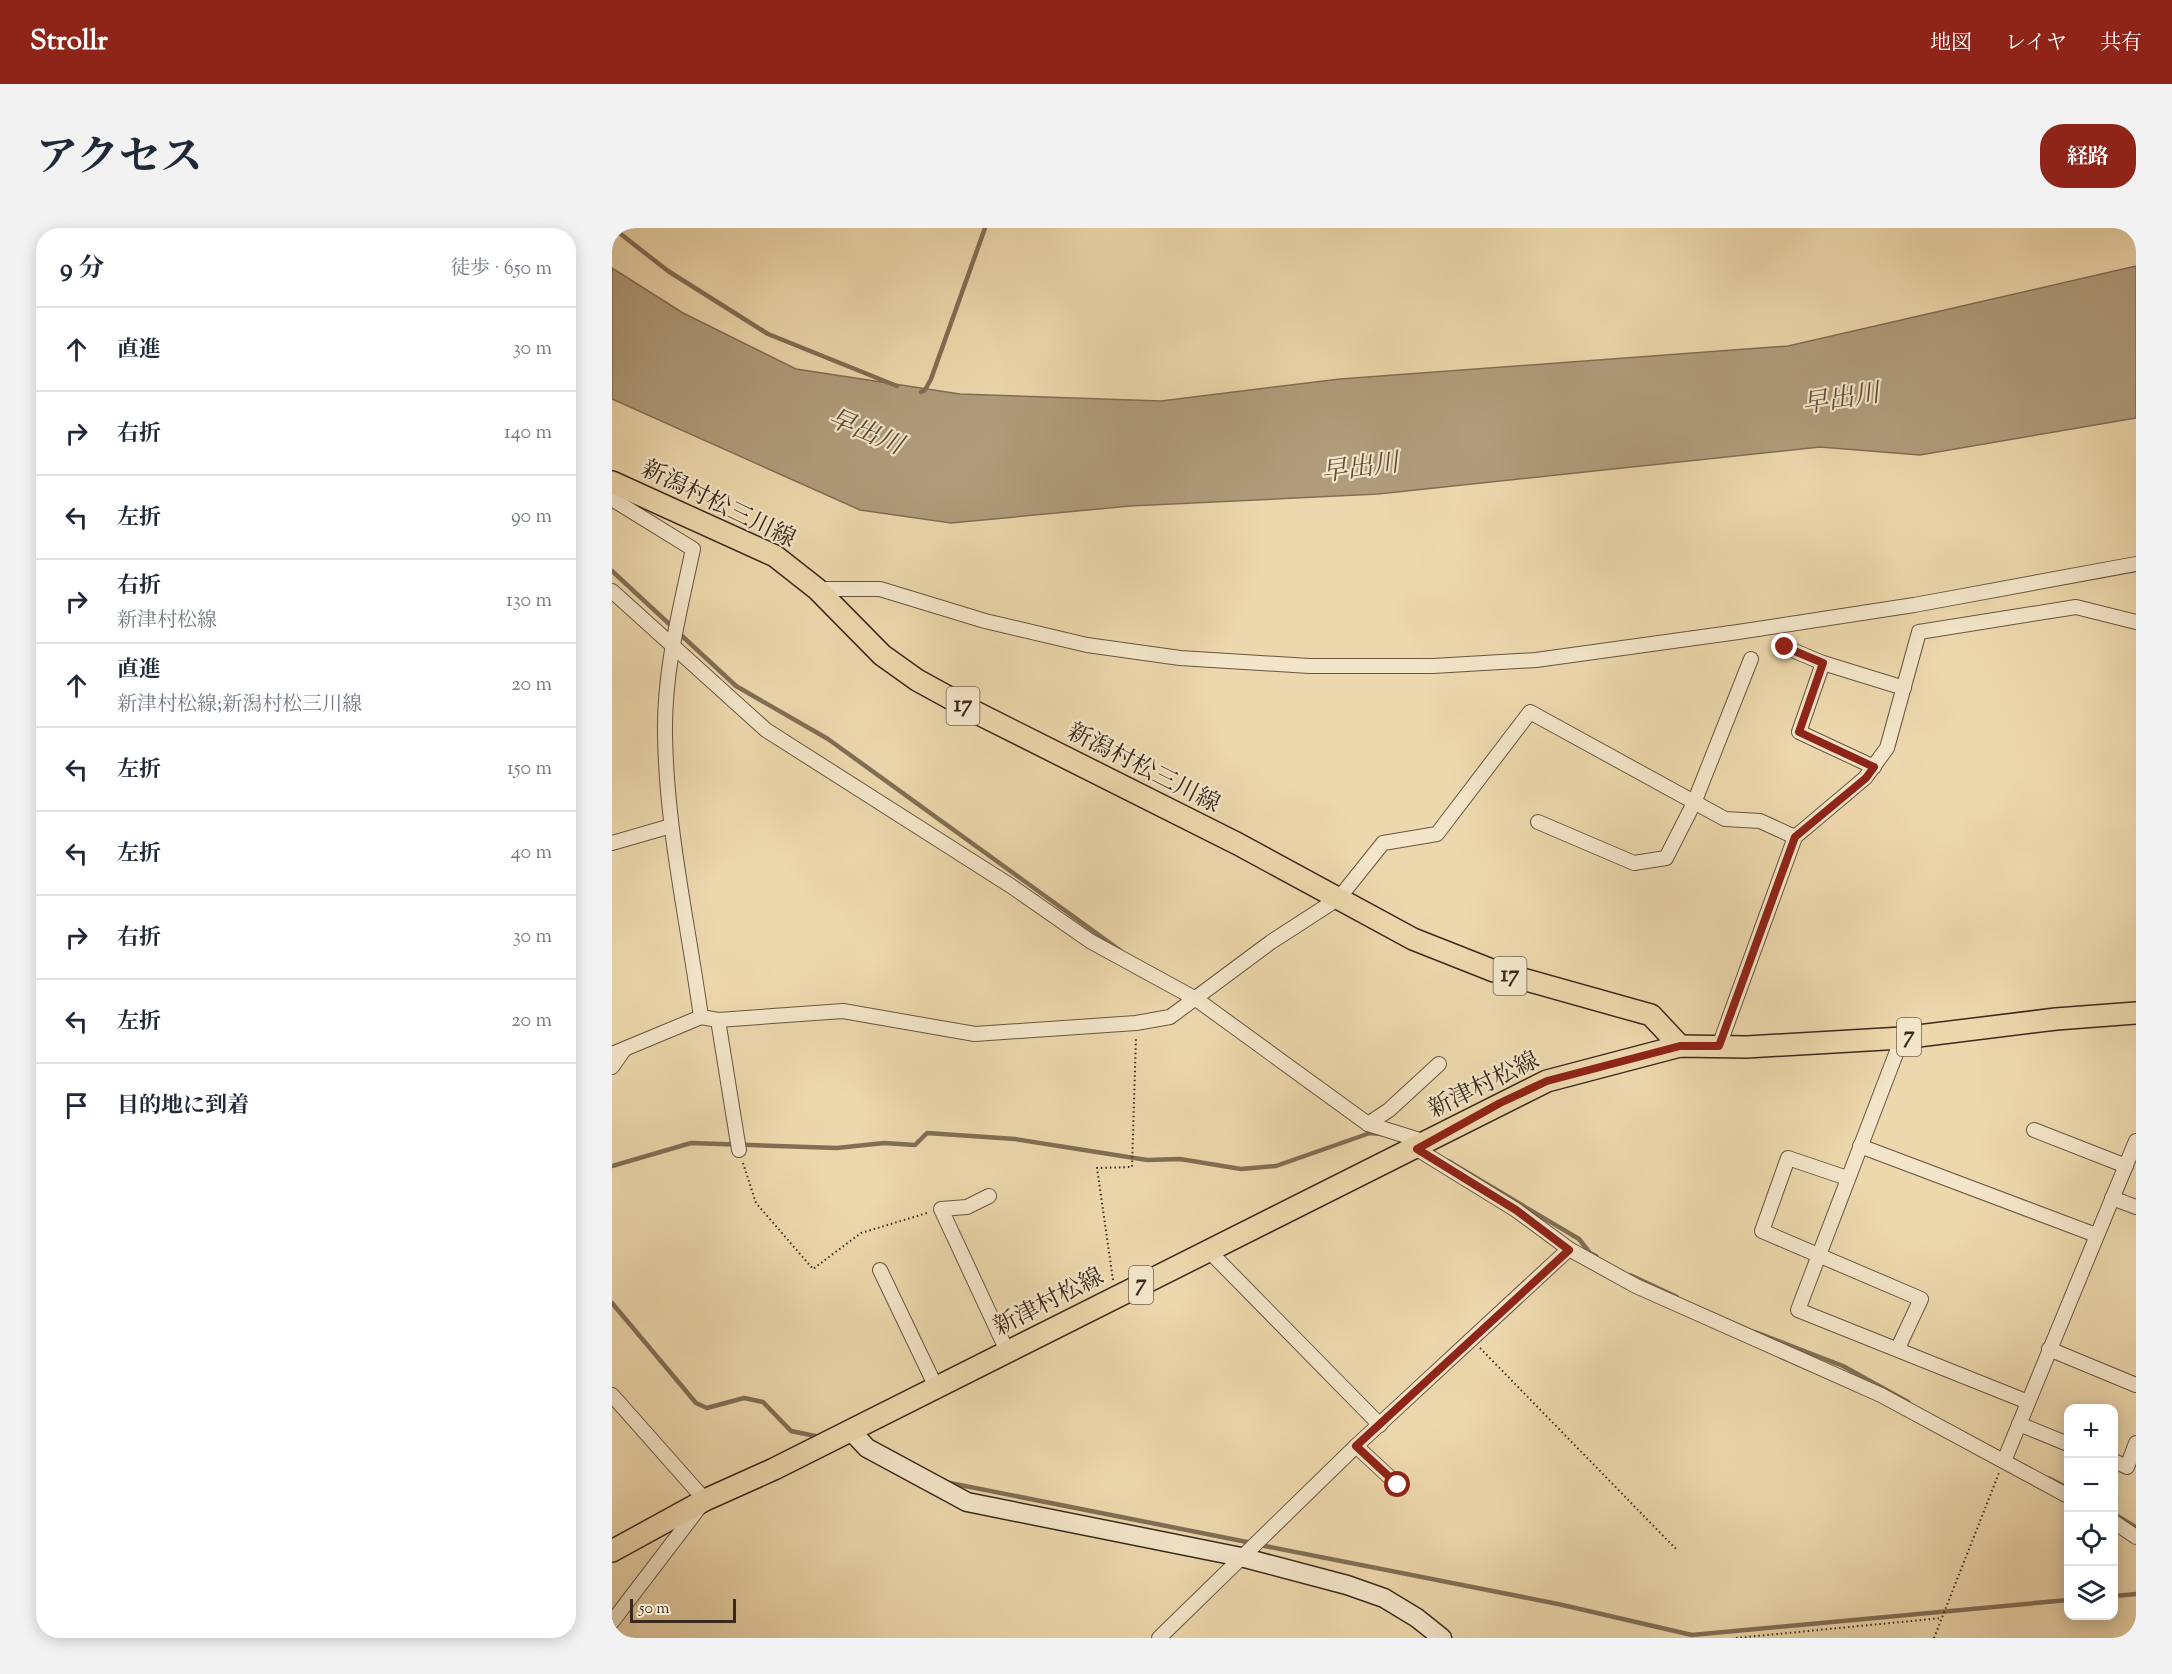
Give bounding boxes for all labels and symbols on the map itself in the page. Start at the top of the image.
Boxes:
water label: 早出川 [1800,375,1885,424]
water label: 早出川 [822,401,911,466]
water label: 早出川 [1319,445,1404,493]
street label: 新潟村松三川線 [635,453,801,557]
route end [1771,633,1797,659]
road number: 17 [946,687,980,725]
street label: 新潟村松三川線 [1060,716,1226,822]
road number: 17 [1494,957,1526,995]
road number: 7 [1897,1018,1921,1056]
street label: 新津村松線 [1423,1044,1545,1128]
street label: 新津村松線 [988,1261,1110,1345]
road number: 7 [1129,1266,1153,1304]
route start [1384,1471,1410,1497]
scale bar [630,1596,736,1624]

